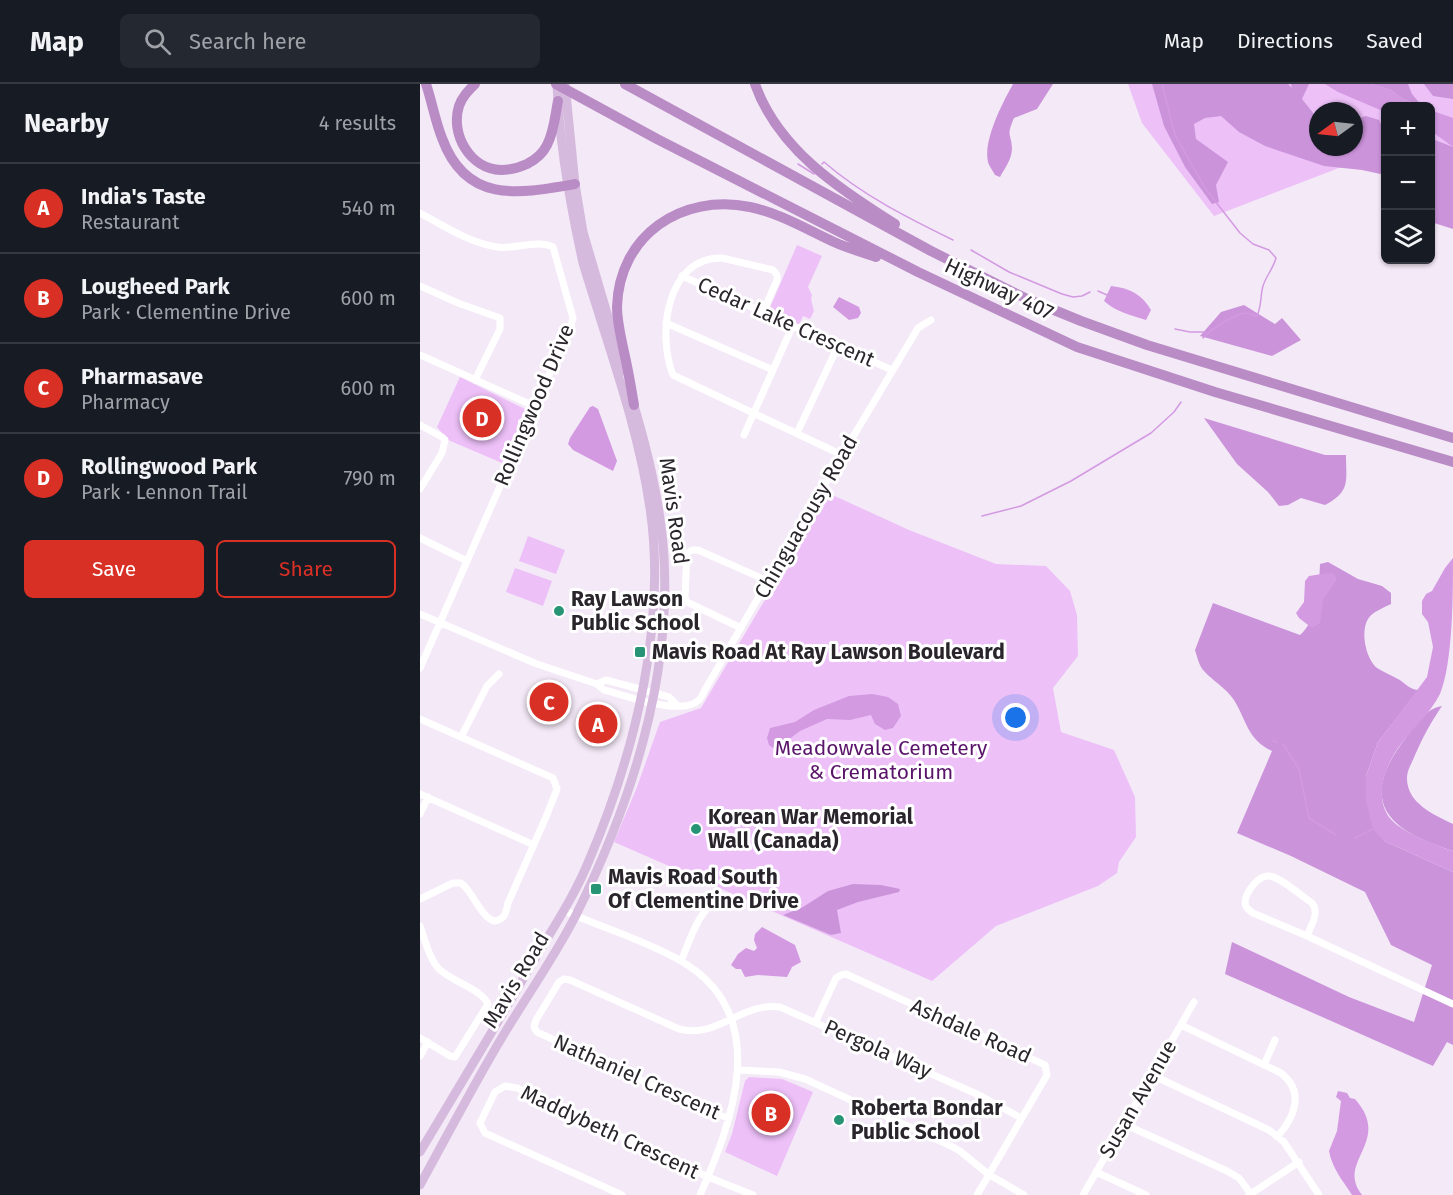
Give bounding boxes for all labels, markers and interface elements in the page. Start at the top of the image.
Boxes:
search box [120,14,540,68]
text: Map [30,25,84,58]
icon: search [141,25,174,58]
text: Search here [189,28,307,55]
text: Map [1164,28,1204,54]
text: Directions [1237,28,1333,54]
text: Saved [1366,28,1423,54]
north arrow [1309,102,1363,156]
map controls [1381,102,1435,264]
button: + [1381,102,1435,156]
text: Nearby [24,108,109,139]
text: 4 results [319,111,396,135]
button: − [1381,156,1435,210]
text: India's Taste [81,183,206,210]
text: A [38,196,49,220]
text: 540 m [342,196,396,220]
text: Restaurant [81,210,179,234]
button: layers [1381,210,1435,264]
street label: Highway 407 [940,252,1058,326]
street label: Cedar Lake Crescent [694,271,879,373]
text: Lougheed Park [81,273,230,300]
text: B [37,286,50,310]
text: 600 m [341,286,396,310]
text: Park · Clementine Drive [81,300,291,324]
street label: Rollingwood Drive [488,320,580,490]
text: Pharmasave [81,363,203,390]
text: C [38,376,49,400]
text: 600 m [341,376,396,400]
text: Pharmacy [81,390,170,414]
pin: D [462,396,502,440]
street label: Chinguacousy Road [749,431,863,603]
text: Rollingwood Park [81,453,257,480]
street label: Mavis Road [654,456,694,566]
text: D [37,466,50,490]
text: 790 m [343,466,396,490]
text: Park · Lennon Trail [81,480,247,504]
button: Save [24,540,204,598]
button: Share [216,540,396,598]
place label: Ray Lawson Public School [571,586,701,636]
marker: Ray Lawson Public School [552,604,566,618]
place label: Mavis Road At Ray Lawson Boulevard [652,639,1005,665]
marker: Mavis Road At Ray Lawson Boulevard [633,645,647,659]
pin: C [530,680,568,724]
pin: A [578,702,618,746]
your location [1001,703,1030,732]
park label: Meadowvale Cemetery & Crematorium [775,735,988,785]
place label: Korean War Memorial Wall (Canada) [708,804,914,854]
marker: Korean War Memorial Wall (Canada) [689,822,703,836]
place label: Mavis Road South Of Clementine Drive [608,864,799,914]
marker: Mavis Road South Of Clementine Drive [589,882,603,896]
street label: Mavis Road [477,927,555,1033]
street label: Ashdale Road [907,993,1035,1069]
street label: Pergola Way [820,1014,936,1085]
street label: Nathaniel Crescent [550,1029,725,1126]
street label: Susan Avenue [1094,1035,1182,1163]
street label: Maddybeth Crescent [517,1079,704,1185]
pin: B [752,1090,790,1136]
place label: Roberta Bondar Public School [851,1095,1003,1145]
marker: Roberta Bondar Public School [832,1113,846,1127]

